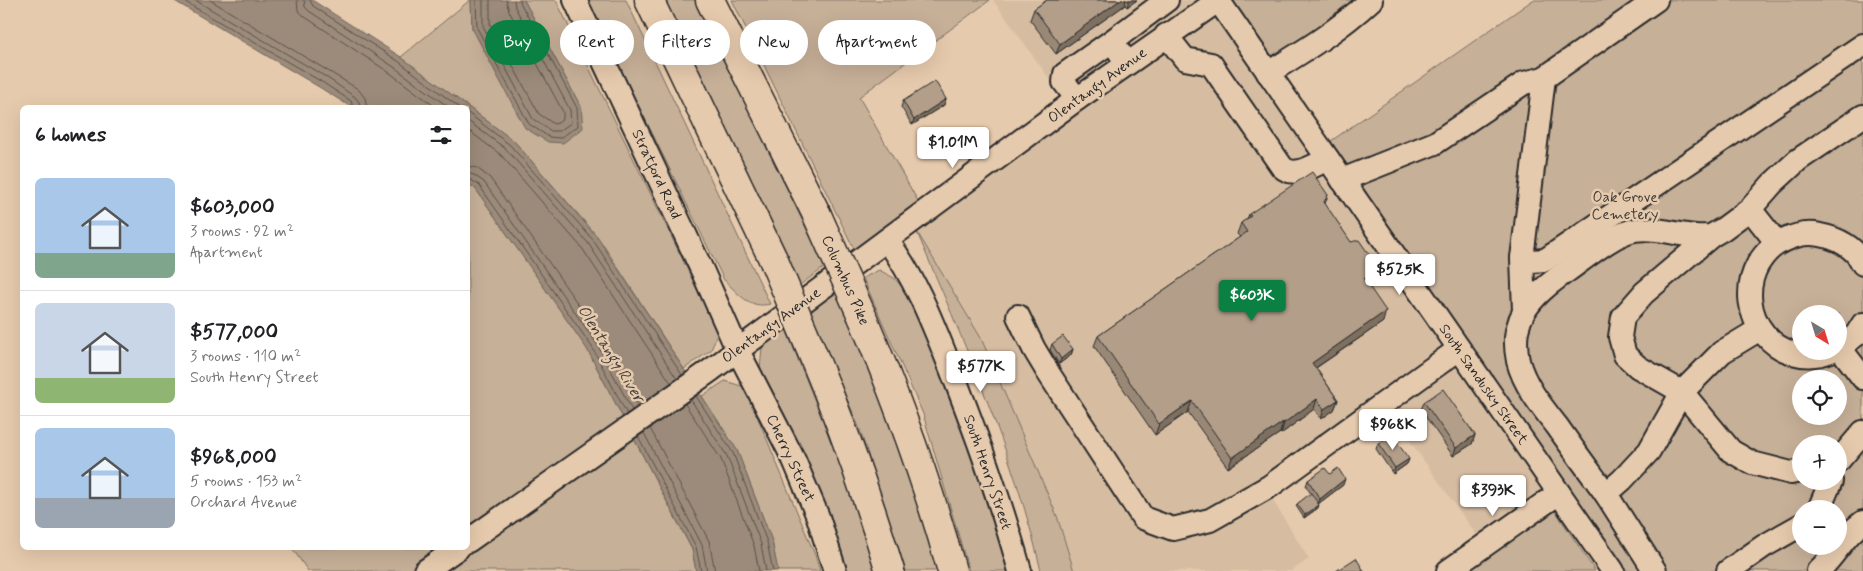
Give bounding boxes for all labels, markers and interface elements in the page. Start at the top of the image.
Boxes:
chip: Buy [485,20,550,65]
chip: Rent [560,20,634,65]
chip: Filters [644,20,730,65]
chip: New [740,20,808,65]
chip: Apartment [818,20,936,65]
street label: Olentangy Avenue [1044,43,1152,129]
text: 6 homes [35,121,106,149]
icon: filters [427,121,455,149]
street label: Stratford Road [625,126,686,223]
pin: $1.01M [912,126,994,169]
text: $1.01M [928,132,978,153]
park label: Oak Grove Cemetery [1592,188,1659,225]
text: $603,000 [190,193,275,221]
icon: home [75,198,135,258]
text: 3 rooms · 92 m² [190,221,294,242]
street label: Columbus Pike [816,232,874,329]
text: Apartment [190,242,263,263]
pin: $525K [1365,254,1435,296]
text: $525K [1376,259,1424,280]
pin: $603K [1217,280,1287,322]
street label: Olentangy Avenue [718,283,826,369]
text: $603K [1230,285,1274,306]
water label: Olentangy River [571,301,650,410]
north arrow [1792,305,1848,360]
map controls [1792,305,1847,555]
text: $577,000 [190,318,278,346]
street label: South Sandusky Street [1434,320,1533,449]
icon: home [75,323,135,383]
text: 3 rooms · 110 m² [190,346,301,367]
pin: $577K [946,350,1016,393]
text: $577K [957,356,1005,377]
text: South Henry Street [190,367,318,388]
button: locate [1792,370,1847,425]
pin: $968K [1358,408,1428,451]
street label: Cherry Street [761,411,819,506]
street label: South Henry Street [958,412,1016,533]
text: $968K [1370,414,1416,435]
button: + [1792,435,1847,490]
text: $968,000 [190,443,277,471]
icon: home [75,448,135,508]
text: 5 rooms · 153 m² [190,471,302,492]
pin: $393K [1458,474,1528,517]
text: $393K [1471,480,1515,501]
text: Orchard Avenue [190,492,297,513]
button: − [1792,500,1847,555]

